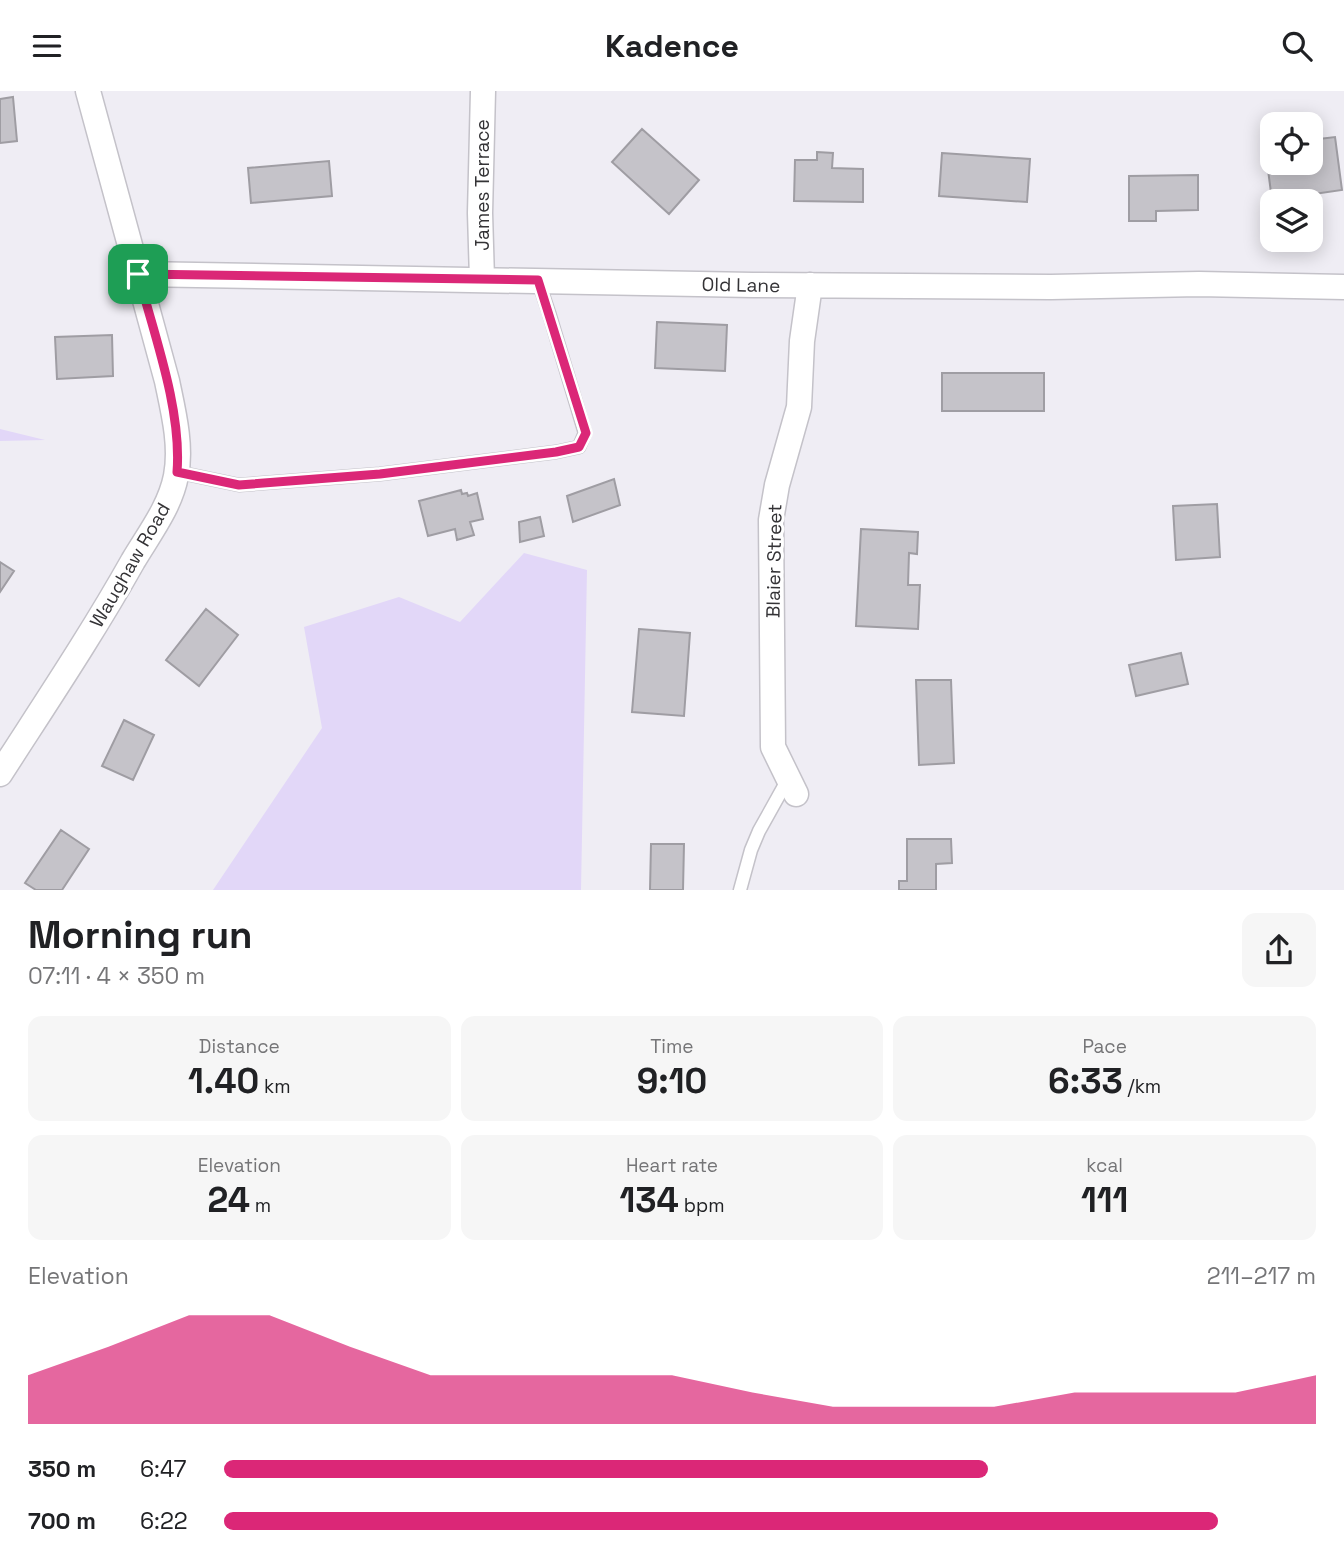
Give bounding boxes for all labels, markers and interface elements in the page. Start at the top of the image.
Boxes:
text: Kadence [605,26,739,66]
icon: menu [28,27,66,65]
icon: search [1278,27,1316,65]
map controls [1260,112,1323,252]
button: locate [1260,112,1323,175]
street label: James Terrace [470,119,495,251]
button: layers [1260,189,1323,252]
pin [108,244,168,304]
icon: arrive [119,255,157,293]
street label: Old Lane [701,272,781,298]
street label: Waughaw Road [84,498,176,632]
street label: Blaier Street [761,504,787,618]
text: Morning run [28,911,253,959]
button: share [1242,913,1316,987]
text: 07:11 · 4 × 350 m [28,961,205,991]
text: Distance [199,1034,280,1059]
text: Time [650,1034,694,1059]
text: Pace [1082,1034,1127,1059]
text: 1.40 [188,1059,259,1103]
text: 9:10 [637,1059,707,1103]
text: 6:33 [1048,1059,1123,1103]
text: km [259,1074,291,1099]
text: /km [1123,1074,1161,1099]
text: Elevation [198,1153,281,1178]
text: Heart rate [626,1153,718,1178]
text: kcal [1086,1153,1123,1178]
text: 24 [207,1178,250,1222]
text: 134 [619,1178,679,1222]
text: 111 [1081,1178,1128,1222]
text: m [250,1193,271,1218]
text: bpm [679,1193,725,1218]
text: Elevation [28,1261,129,1291]
text: 211–217 m [1207,1261,1316,1291]
text: 350 m [28,1454,96,1484]
text: 6:47 [140,1454,187,1484]
text: 700 m [28,1506,96,1536]
text: 6:22 [140,1506,188,1536]

